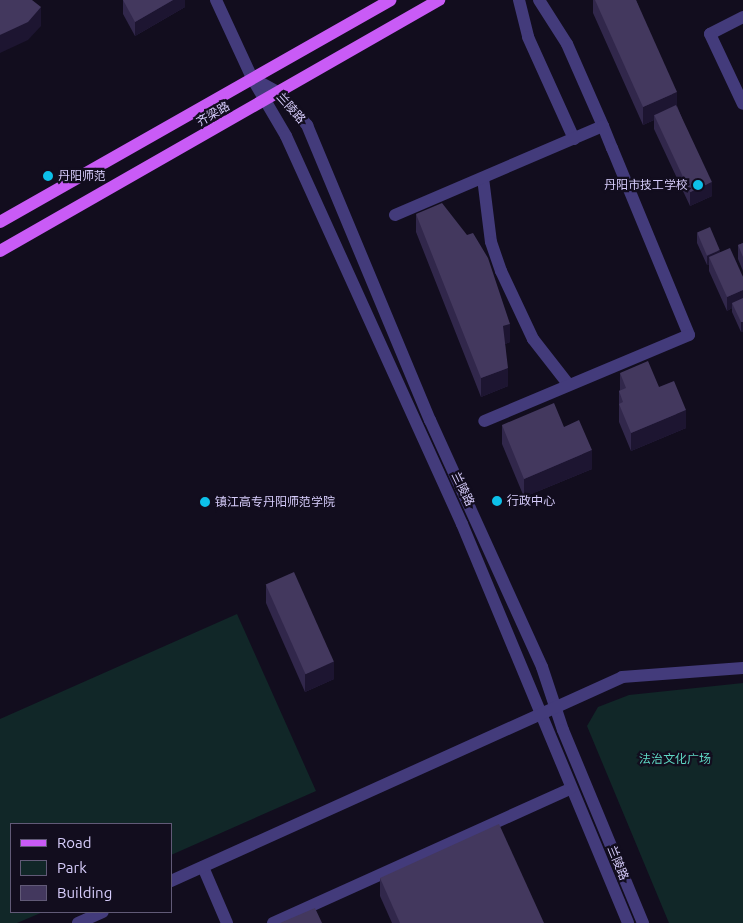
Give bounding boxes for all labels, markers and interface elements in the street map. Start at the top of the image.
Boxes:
street label: 兰陵路 [274,90,308,126]
street label: 齐梁路 [194,99,232,129]
place label: 丹阳师范 [58,169,106,183]
marker: 丹阳师范 [42,170,54,182]
place label: 丹阳市技工学校 [604,178,688,192]
marker: 丹阳市技工学校 [692,179,704,191]
street label: 兰陵路 [449,470,477,508]
place label: 行政中心 [507,494,555,508]
place label: 镇江高专丹阳师范学院 [215,495,335,509]
marker: 行政中心 [491,495,503,507]
marker: 镇江高专丹阳师范学院 [199,496,211,508]
park label: 法治文化广场 [639,752,711,766]
legend [10,823,172,913]
text: Road [57,834,92,851]
street label: 兰陵路 [605,844,631,882]
text: Park [57,859,87,876]
text: Building [57,884,112,901]

